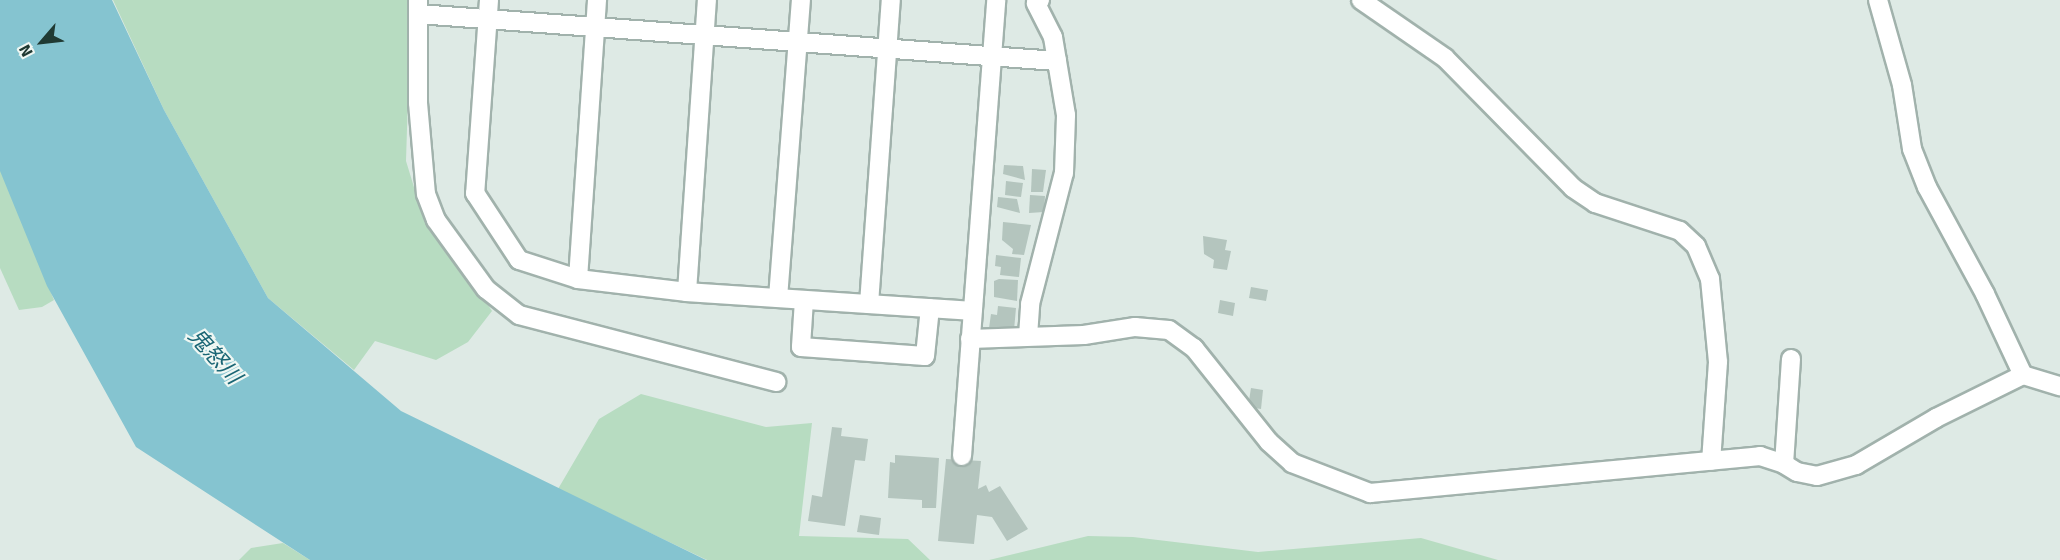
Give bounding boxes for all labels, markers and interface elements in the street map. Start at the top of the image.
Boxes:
north arrow [12,12,72,72]
text: N [15,41,38,60]
water label: 鬼怒川 [183,323,247,389]

